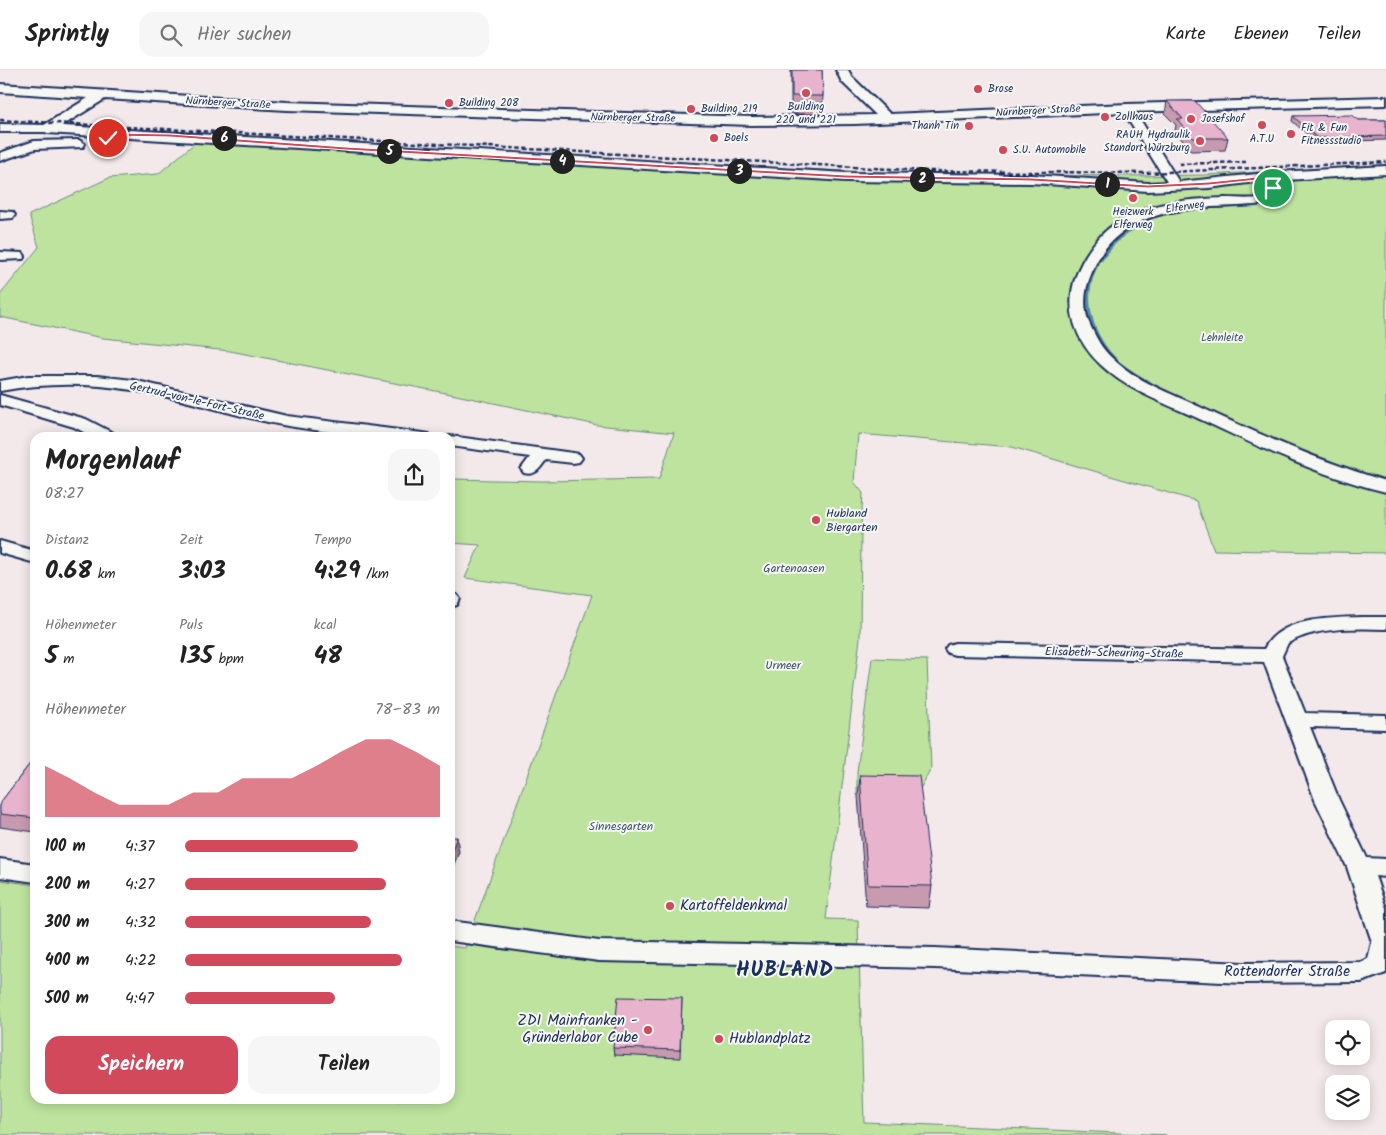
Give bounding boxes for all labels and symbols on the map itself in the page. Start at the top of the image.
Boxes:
place label: Brose [988,80,1013,98]
marker: Brose [972,83,984,95]
marker: Building 220 und 221 [800,87,812,99]
street label: Nürnberger Straße [185,92,271,114]
place label: Building 208 [459,94,519,112]
marker: Building 208 [443,97,455,109]
place label: Building 220 und 221 [776,98,836,129]
place label: Building 219 [701,100,758,118]
street label: Nürnberger Straße [995,100,1081,122]
marker: Building 219 [685,103,697,115]
street label: Nürnberger Straße [590,108,676,128]
place label: Zollhaus [1115,108,1154,126]
place label: Josefshof [1201,110,1246,128]
marker: Zollhaus [1099,111,1111,123]
marker: Josefshof [1185,113,1197,125]
pin [87,117,129,159]
place label: Thanh Tin [912,117,959,135]
marker: A.T.U [1256,119,1268,131]
place label: Fit & Fun Fitnessstudio [1301,119,1361,150]
marker: Thanh Tin [963,120,975,132]
pin: 6 [212,126,236,150]
place label: RAUH Hydraulik Standort Würzburg [1104,126,1191,157]
marker: Fit & Fun Fitnessstudio [1285,128,1297,140]
place label: Boels [724,129,749,147]
place label: A.T.U [1250,130,1275,148]
marker: Boels [708,132,720,144]
marker: RAUH Hydraulik Standort Würzburg [1194,135,1206,147]
pin: 5 [376,138,402,164]
place label: S.U. Automobile [1013,141,1086,159]
marker: S.U. Automobile [997,144,1009,156]
pin: 4 [550,148,574,174]
pin: 3 [726,158,752,184]
pin: 2 [910,166,934,192]
pin [1252,167,1294,209]
pin: 1 [1094,172,1120,196]
marker: Heizwerk Elferweg [1127,192,1139,204]
street label: Elferweg [1164,195,1206,219]
place label: Heizwerk Elferweg [1113,203,1154,234]
park label: Lehnleite [1201,329,1243,347]
street label: Gertrud-von-le-Fort-Straße [128,376,267,426]
place label: Hubland Biergarten [826,504,878,537]
marker: Hubland Biergarten [810,514,822,526]
park label: Gartenoasen [763,559,825,578]
street label: Elisabeth-Scheuring-Straße [1045,642,1184,664]
park label: Urmeer [765,656,802,675]
park label: Sinnesgarten [589,817,653,836]
place label: Kartoffeldenkmal [680,894,787,918]
marker: Kartoffeldenkmal [664,900,676,912]
district label: HUBLAND [736,954,834,987]
street label: Rottendorfer Straße [1224,960,1350,984]
place label: ZDI Mainfranken - Gründerlabor Cube [518,1009,638,1050]
marker: ZDI Mainfranken - Gründerlabor Cube [642,1024,654,1036]
place label: Hublandplatz [729,1027,811,1051]
marker: Hublandplatz [713,1033,725,1045]

